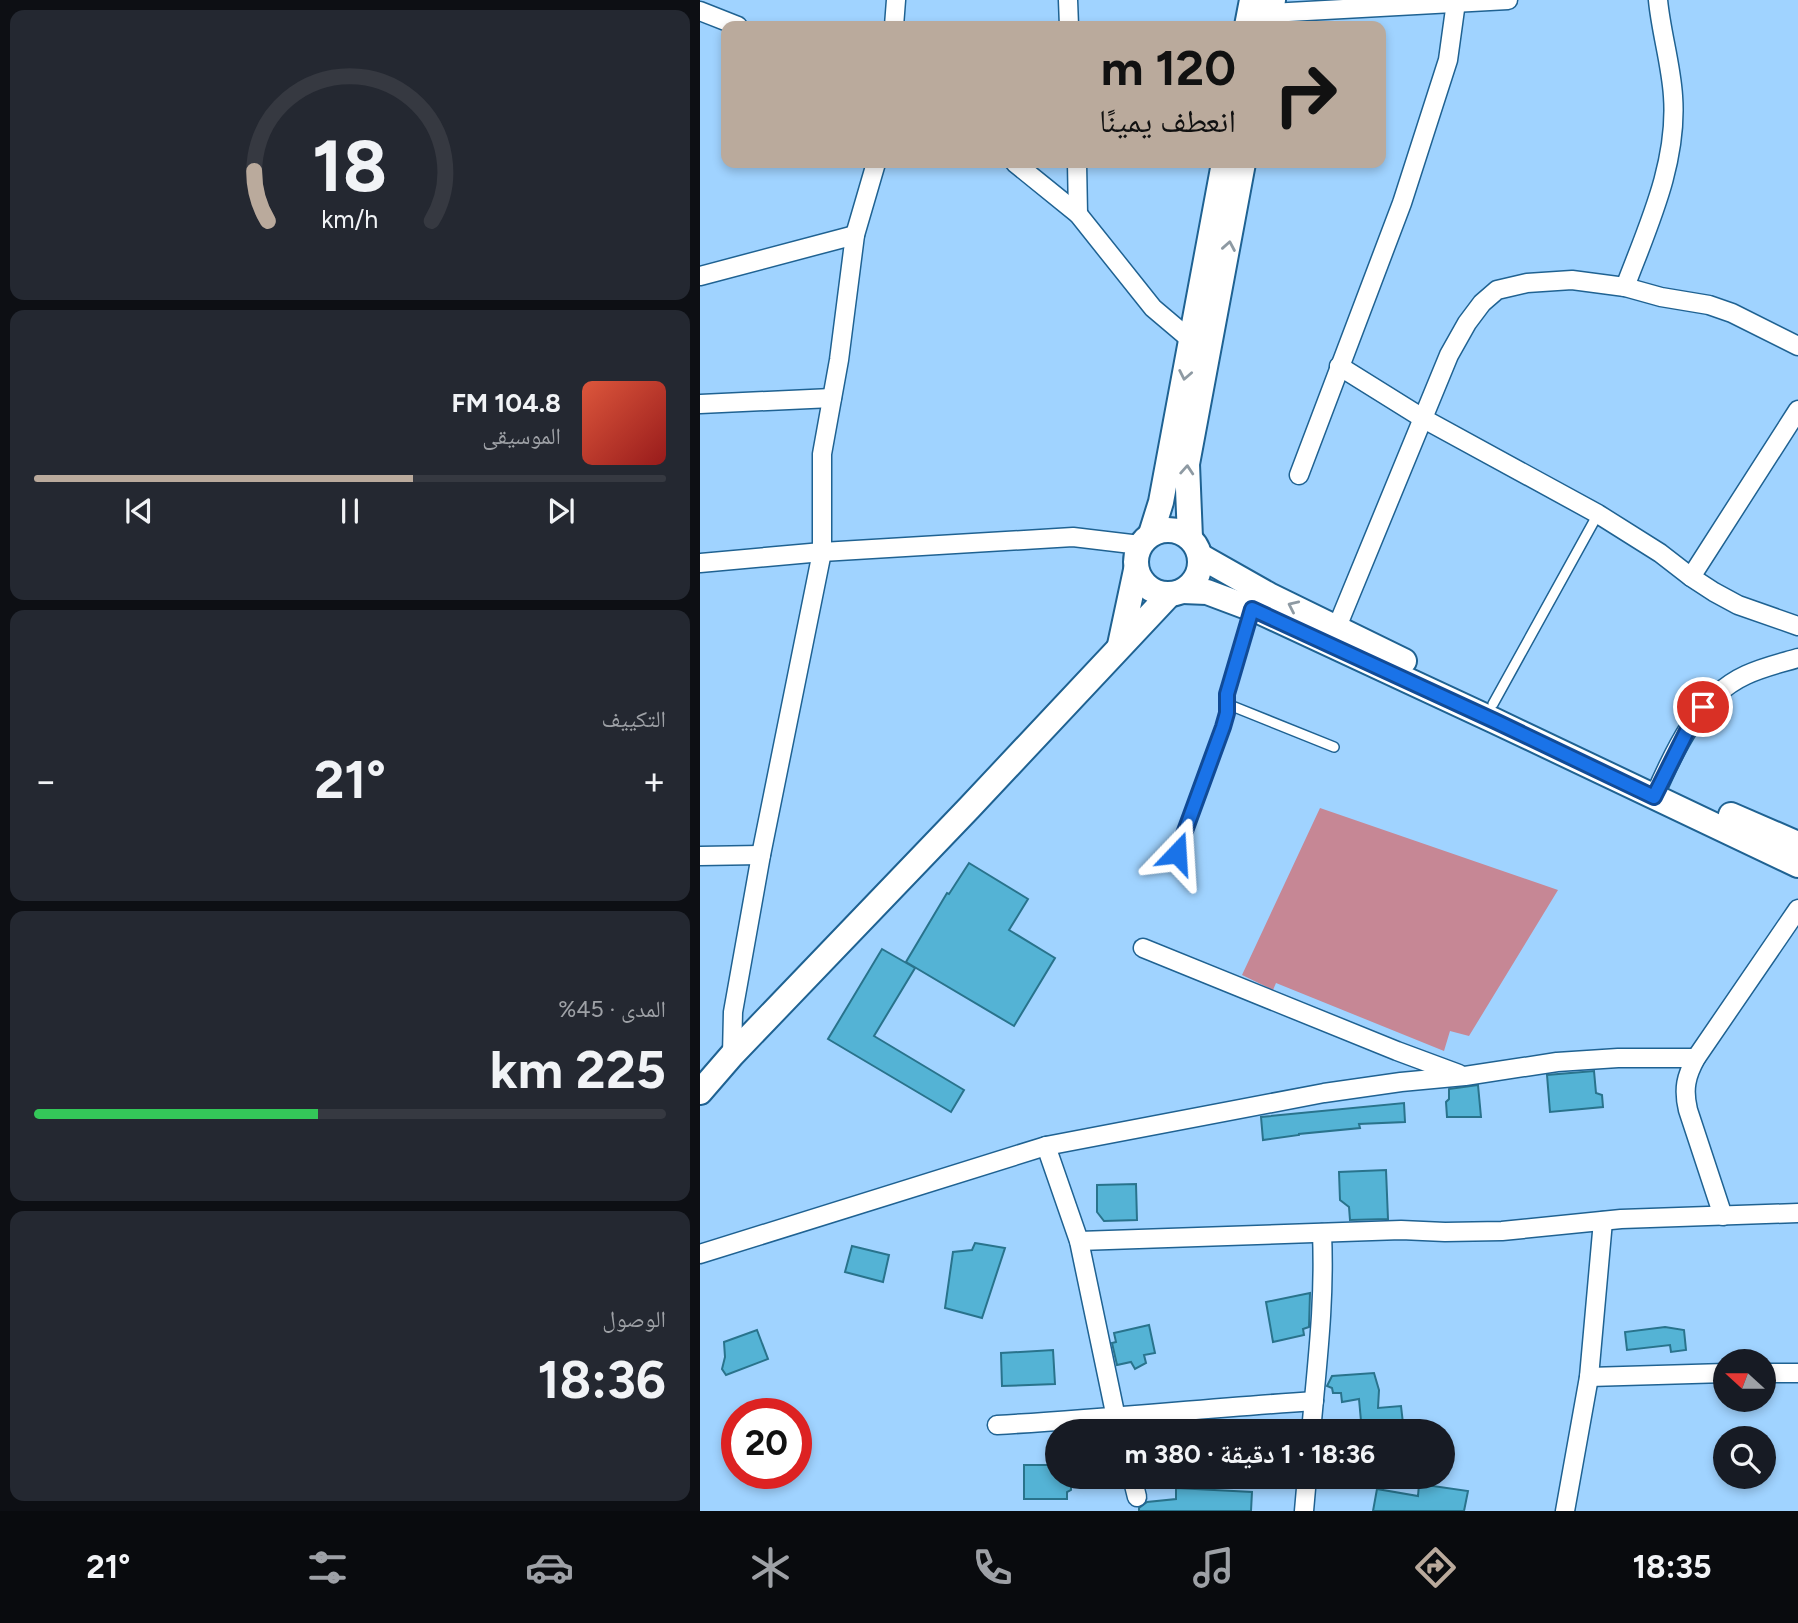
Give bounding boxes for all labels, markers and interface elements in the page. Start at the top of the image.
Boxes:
text: 120 m [1101,38,1236,97]
icon: right [1260,49,1351,140]
text: انعطف يمينًا [1099,102,1236,140]
text: 18 [312,122,388,209]
text: km/h [321,204,379,234]
one-way arrow [1221,240,1236,252]
one-way arrow [1179,369,1194,381]
text: 104.8 FM [451,387,561,419]
text: الموسيقى [482,422,561,450]
one-way arrow [1180,464,1195,475]
icon: previous [120,492,158,530]
icon: pause [331,492,369,530]
icon: next [542,492,580,530]
one-way arrow [1288,600,1300,614]
pin [1673,677,1733,737]
icon: arrive [1684,688,1722,726]
text: التكييف [601,705,666,733]
text: 21° [314,749,386,811]
text: − [34,758,58,804]
text: + [642,758,666,804]
position arrow [1140,816,1214,890]
text: المدى · 45% [558,995,666,1023]
text: 225 km [490,1039,666,1101]
text: الوصول [602,1305,666,1333]
text: 18:36 [538,1349,666,1411]
north arrow [1713,1349,1776,1412]
map controls [1713,1349,1776,1489]
speed limit sign: 20 [721,1398,812,1489]
button: search [1713,1426,1776,1489]
text: 18:36 · 1 دقيقة · 380 m [1125,1438,1375,1470]
icon: filters [303,1543,352,1592]
icon: car [525,1543,574,1592]
icon: climate [746,1543,795,1592]
icon: phone [968,1543,1017,1592]
icon: music [1189,1543,1238,1592]
icon: directions [1411,1543,1460,1592]
text: 21° [86,1548,130,1586]
text: 18:35 [1633,1548,1712,1586]

